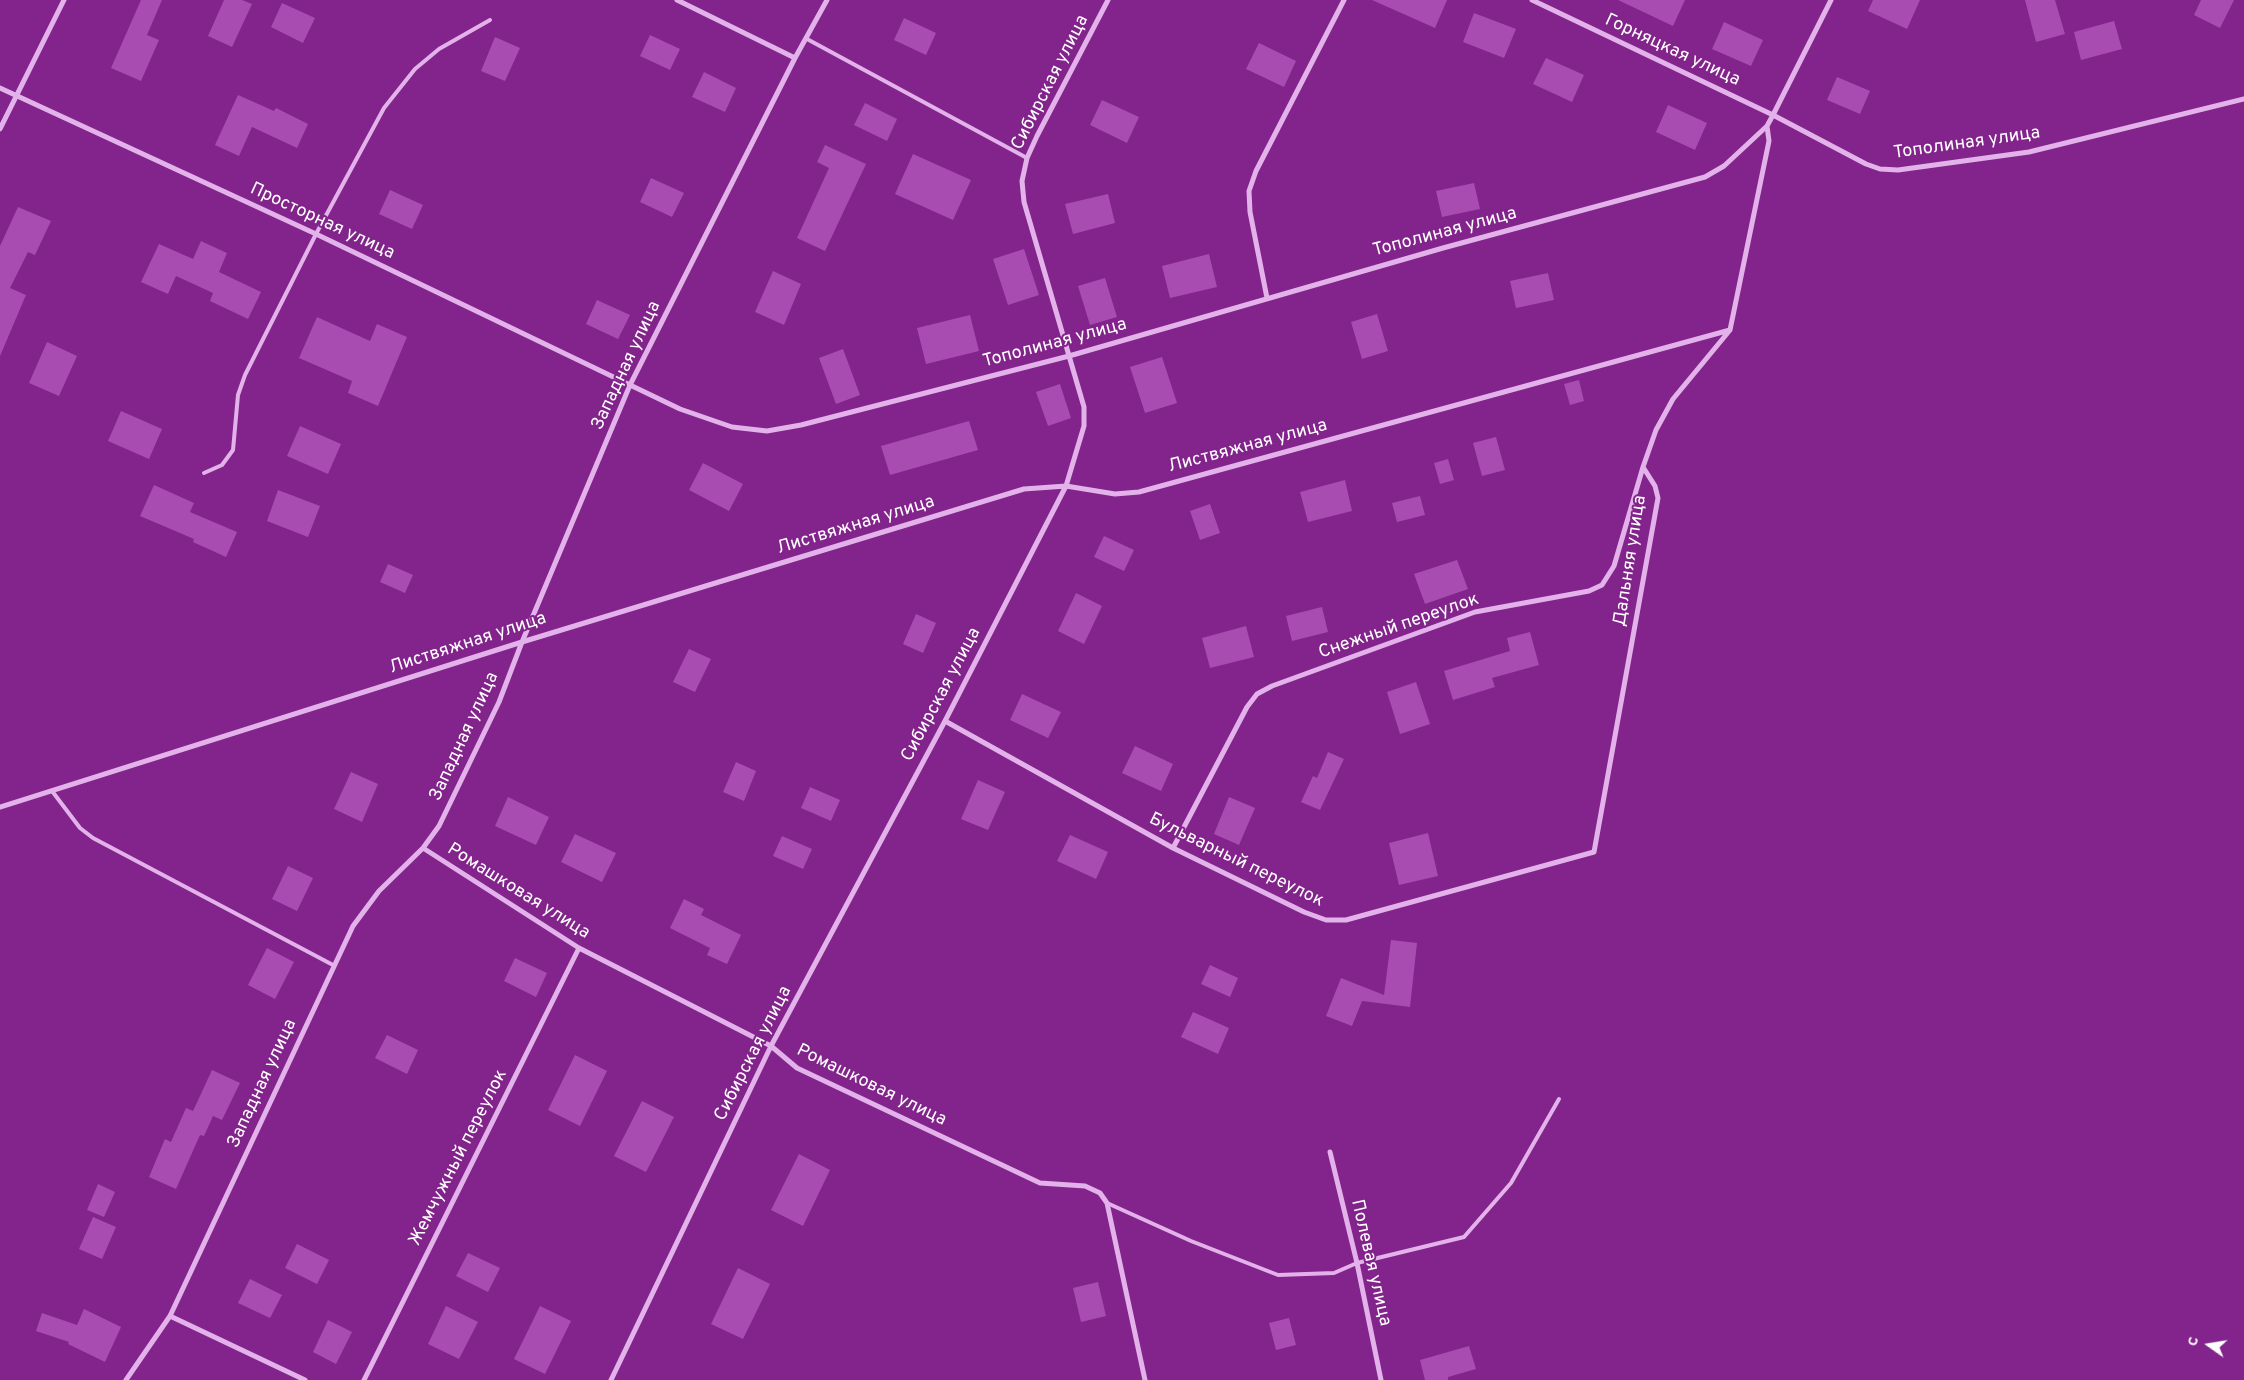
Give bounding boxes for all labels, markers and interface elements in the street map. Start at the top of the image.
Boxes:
street label: Горняцкая улица [1601,10,1743,92]
street label: Сибирская улица [1008,12,1094,154]
street label: Тополиная улица [1892,123,2042,165]
street label: Просторная улица [246,179,398,265]
street label: Тополиная улица [1371,203,1519,263]
street label: Западная улица [588,298,666,434]
street label: Тополиная улица [981,314,1129,374]
street label: Листвяжная улица [1166,415,1330,479]
street label: Листвяжная улица [775,492,937,560]
street label: Дальняя улица [1610,494,1652,628]
street label: Снежный переулок [1316,589,1482,665]
street label: Листвяжная улица [387,608,549,680]
street label: Сибирская улица [898,624,986,766]
street label: Западная улица [426,669,504,805]
street label: Бульварный переулок [1145,809,1327,913]
street label: Ромашковая улица [443,839,593,945]
street label: Сибирская улица [711,983,797,1125]
street label: Западная улица [224,1016,302,1152]
street label: Ромашковая улица [792,1040,950,1132]
street label: Жемчужный переулок [405,1066,513,1250]
street label: Полевая улица [1345,1198,1395,1328]
north arrow [2184,1320,2234,1370]
text: С [2185,1335,2203,1348]

